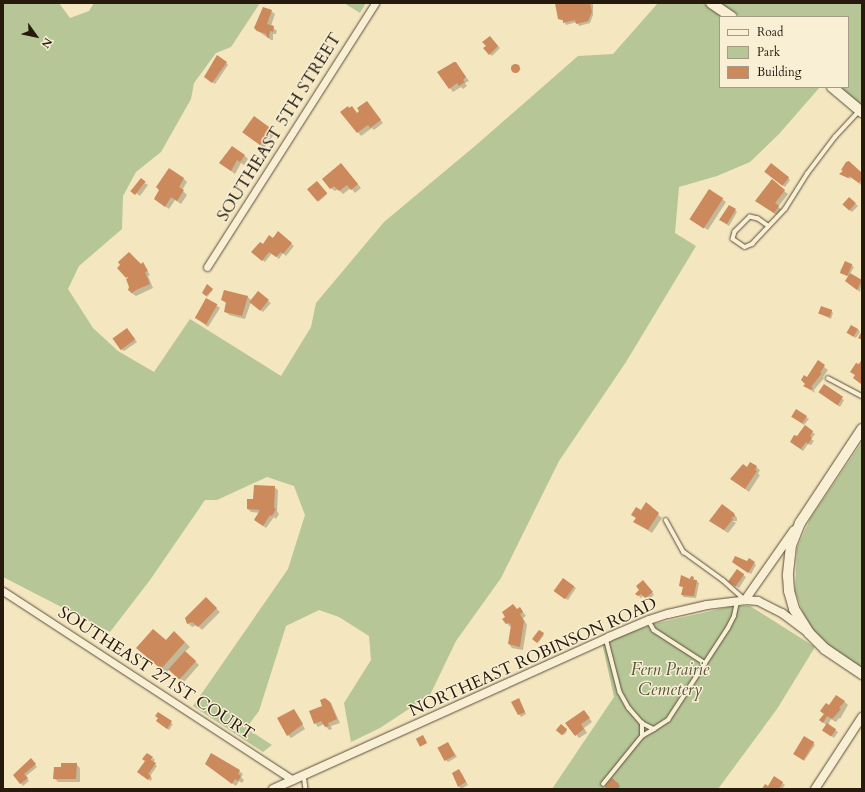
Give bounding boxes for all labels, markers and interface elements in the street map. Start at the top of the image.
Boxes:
north arrow [16,16,56,56]
legend [719,16,849,88]
text: Road [757,24,783,40]
street label: SOUTHEAST 5TH STREET [213,29,345,225]
text: N [38,35,55,51]
text: Park [757,44,780,60]
text: Building [757,64,801,80]
street label: NORTHEAST ROBINSON ROAD [406,593,660,721]
street label: SOUTHEAST 271ST COURT [54,602,258,744]
park label: Fern Prairie Cemetery [631,660,709,700]

